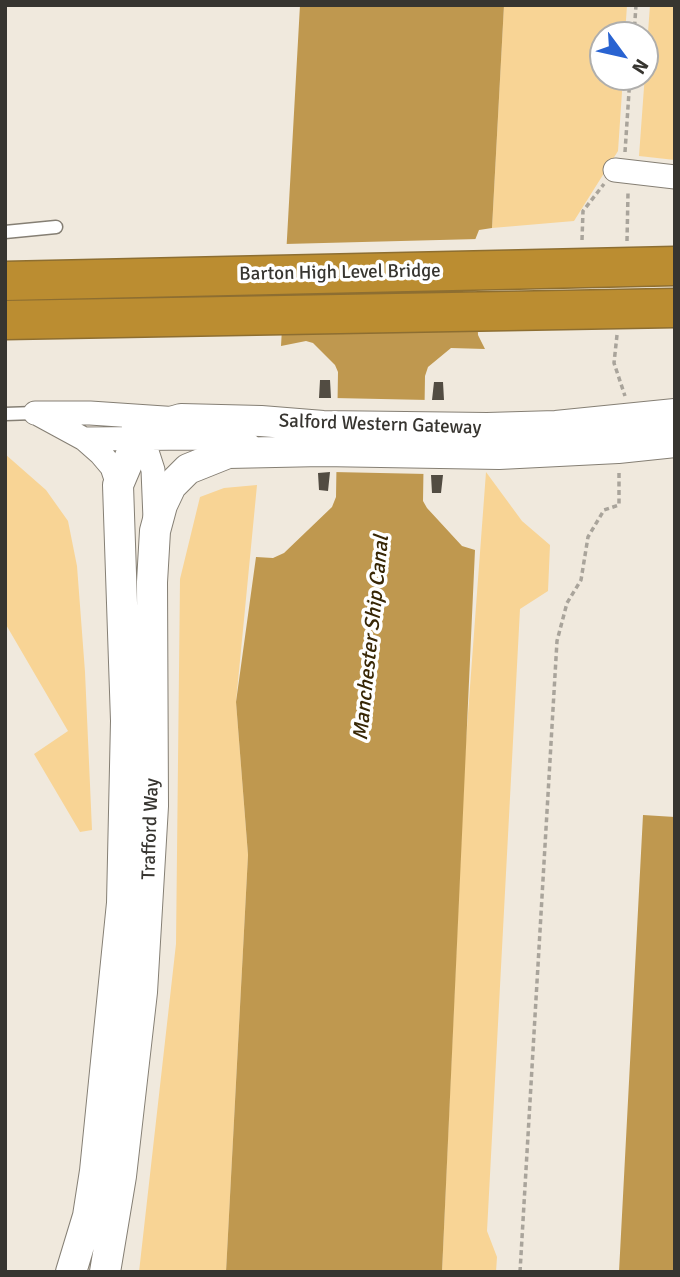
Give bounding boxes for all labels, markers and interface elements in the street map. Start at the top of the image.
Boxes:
north arrow [589,21,659,91]
text: N [626,54,654,78]
street label: Barton High Level Bridge [239,260,441,286]
street label: Salford Western Gateway [278,410,482,440]
water label: Manchester Ship Canal [349,534,395,742]
street label: Trafford Way [138,778,164,880]

